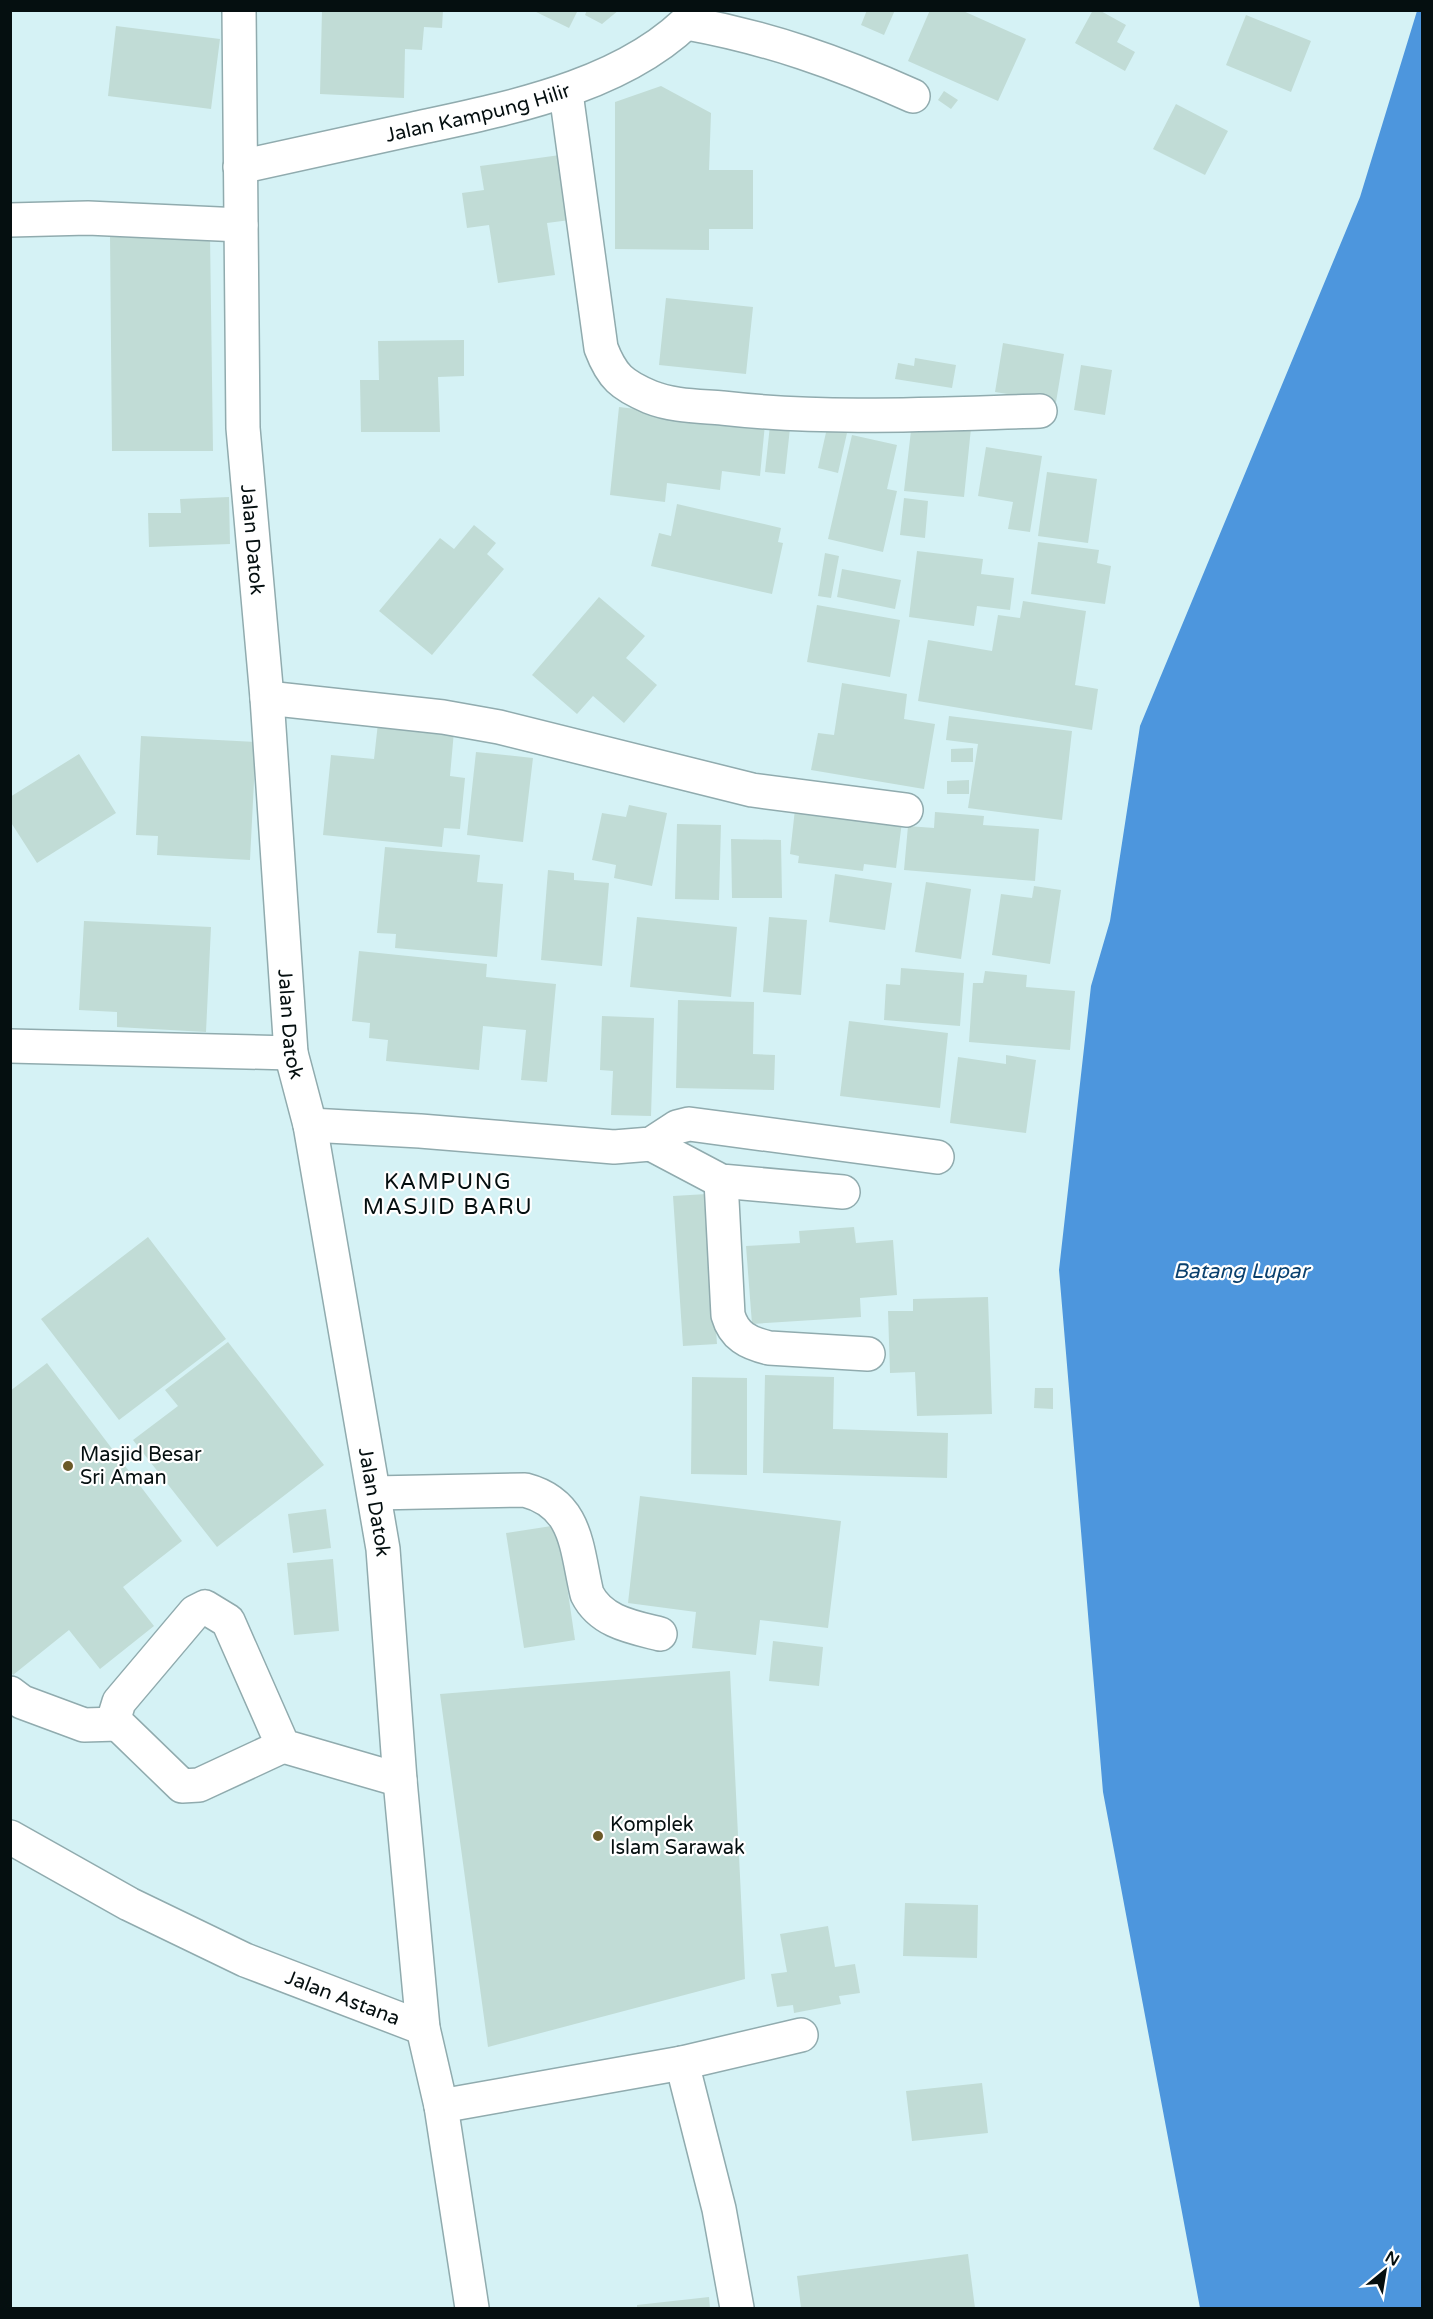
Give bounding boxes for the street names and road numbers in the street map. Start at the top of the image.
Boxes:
street label: Jalan Kampung Hilir [383,79,574,148]
street label: Jalan Datok [235,483,269,596]
street label: Jalan Datok [272,968,308,1082]
street label: Jalan Datok [353,1446,395,1558]
street label: Jalan Astana [282,1965,403,2031]

